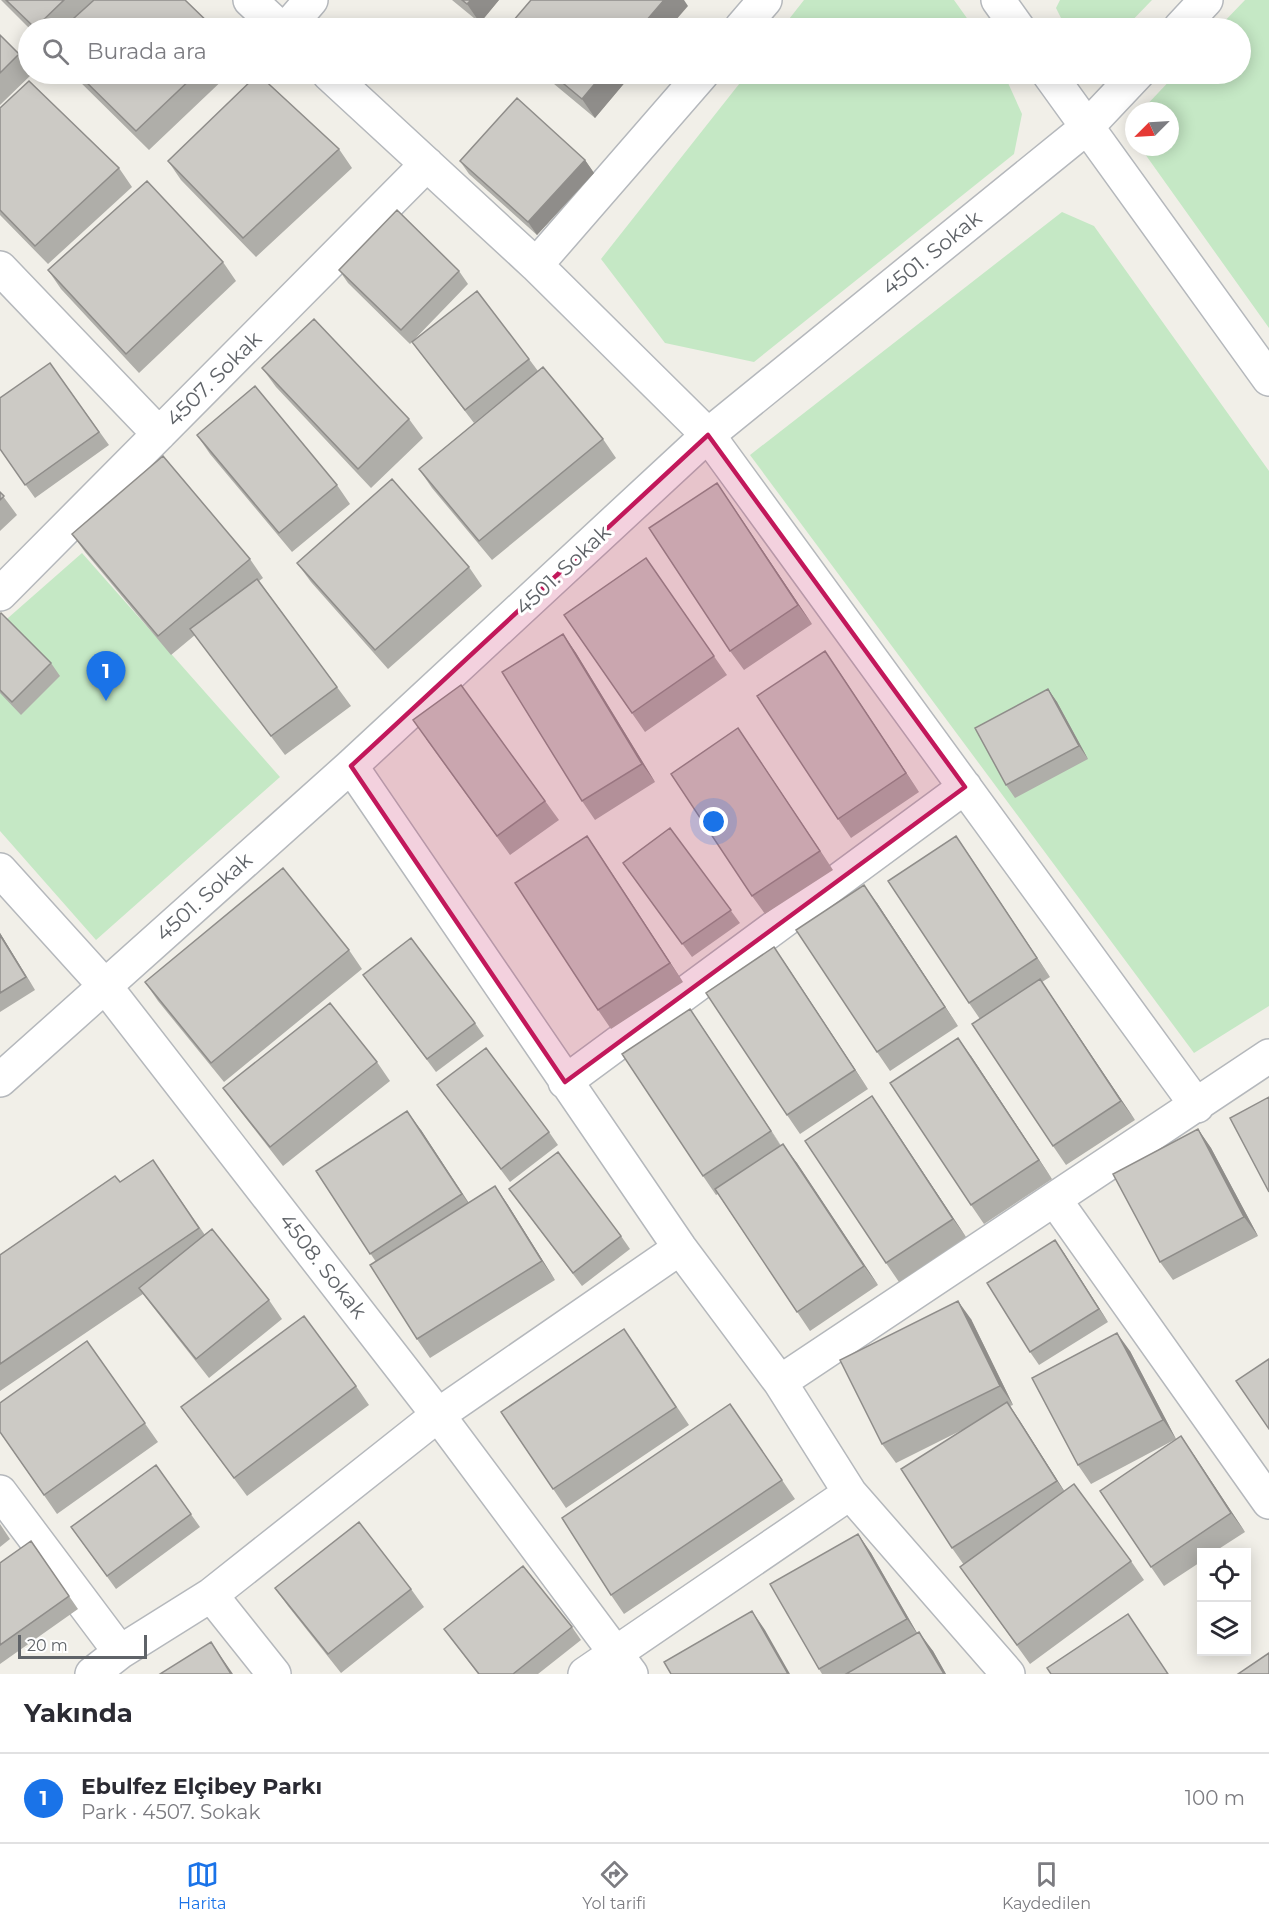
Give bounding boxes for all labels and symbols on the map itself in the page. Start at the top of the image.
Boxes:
north arrow [1125,102,1179,156]
street label: 4501. Sokak [877,205,987,300]
street label: 4507. Sokak [161,326,267,431]
street label: 4501. Sokak [510,519,616,620]
pin: 1 [86,652,126,701]
your location [699,807,728,836]
street label: 4501. Sokak [151,847,257,946]
street label: 4508. Sokak [275,1208,372,1324]
scale bar [18,1632,147,1660]

